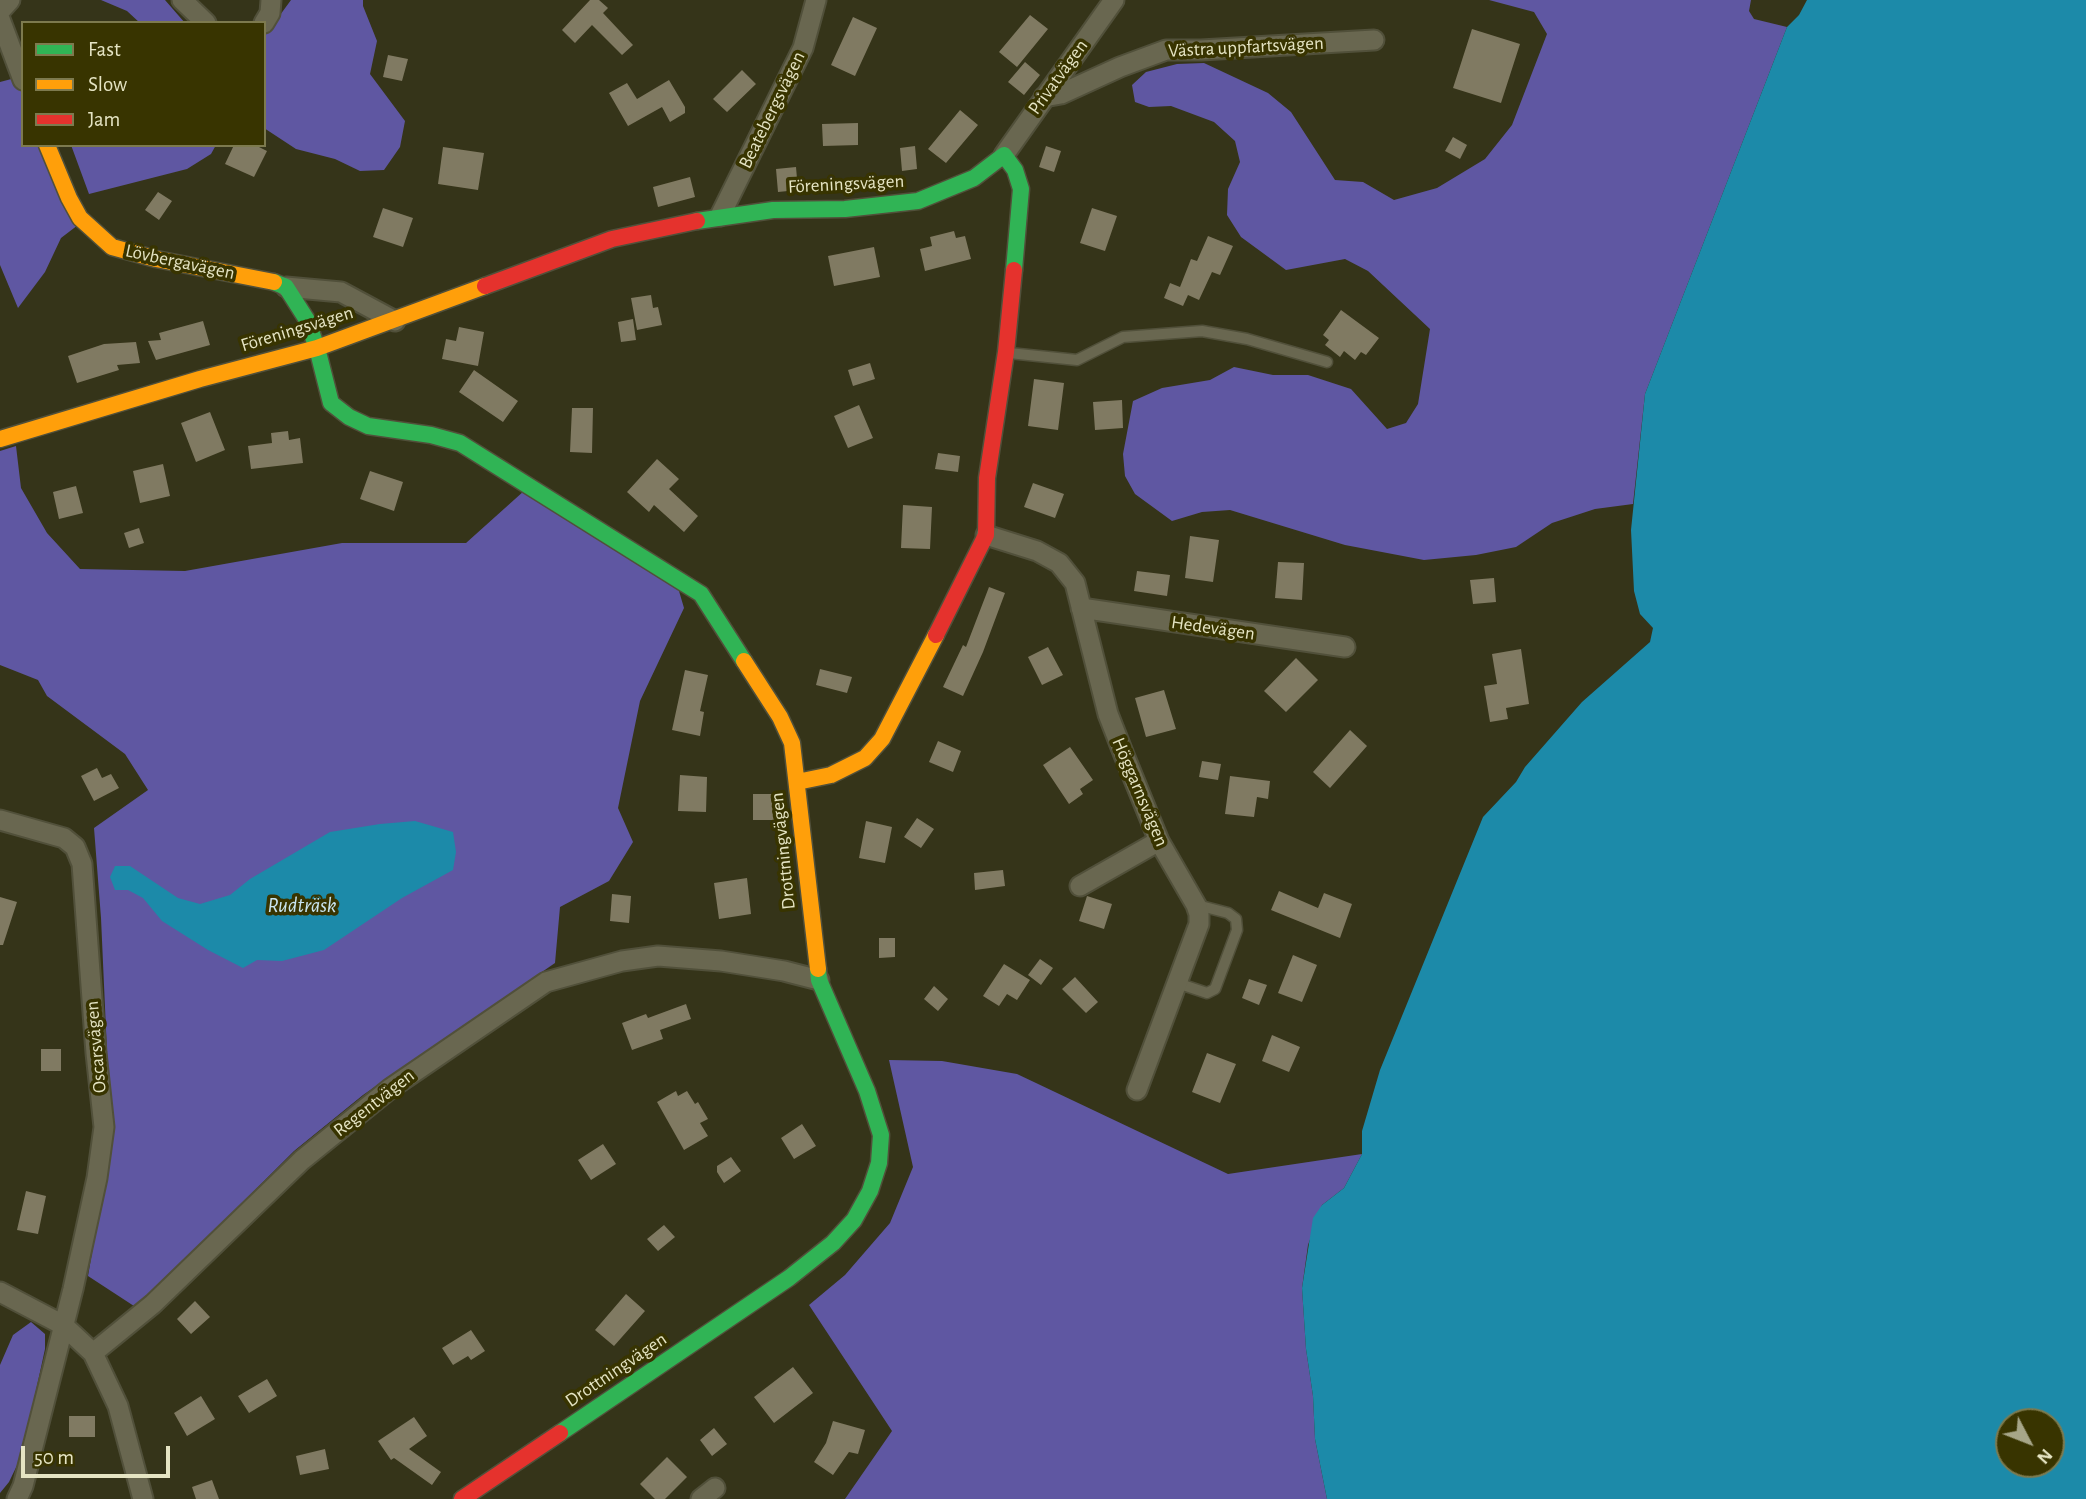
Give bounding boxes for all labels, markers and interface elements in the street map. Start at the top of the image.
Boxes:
legend [21,21,266,147]
street label: Västra uppfartsvägen [1168,32,1324,62]
street label: Privatvägen [1023,35,1093,119]
text: Fast [88,39,121,60]
street label: Beatebergsvägen [734,48,810,172]
text: Slow [88,74,127,95]
text: Jam [88,109,120,130]
street label: Föreningsvägen [787,170,905,198]
street label: Lövbergavägen [123,239,237,285]
street label: Föreningsvägen [238,301,356,357]
street label: Hedevägen [1170,611,1256,645]
street label: Höggarnsvägen [1107,734,1173,850]
street label: Drottningvägen [766,791,800,911]
water label: Rudträsk [267,893,337,919]
street label: Oscarsvägen [81,1000,111,1094]
street label: Regentvägen [329,1064,419,1142]
street label: Drottningvägen [561,1328,671,1412]
north arrow [1995,1408,2065,1478]
scale bar [24,1432,173,1476]
text: N [2033,1445,2056,1467]
text: 50 m [34,1447,74,1468]

